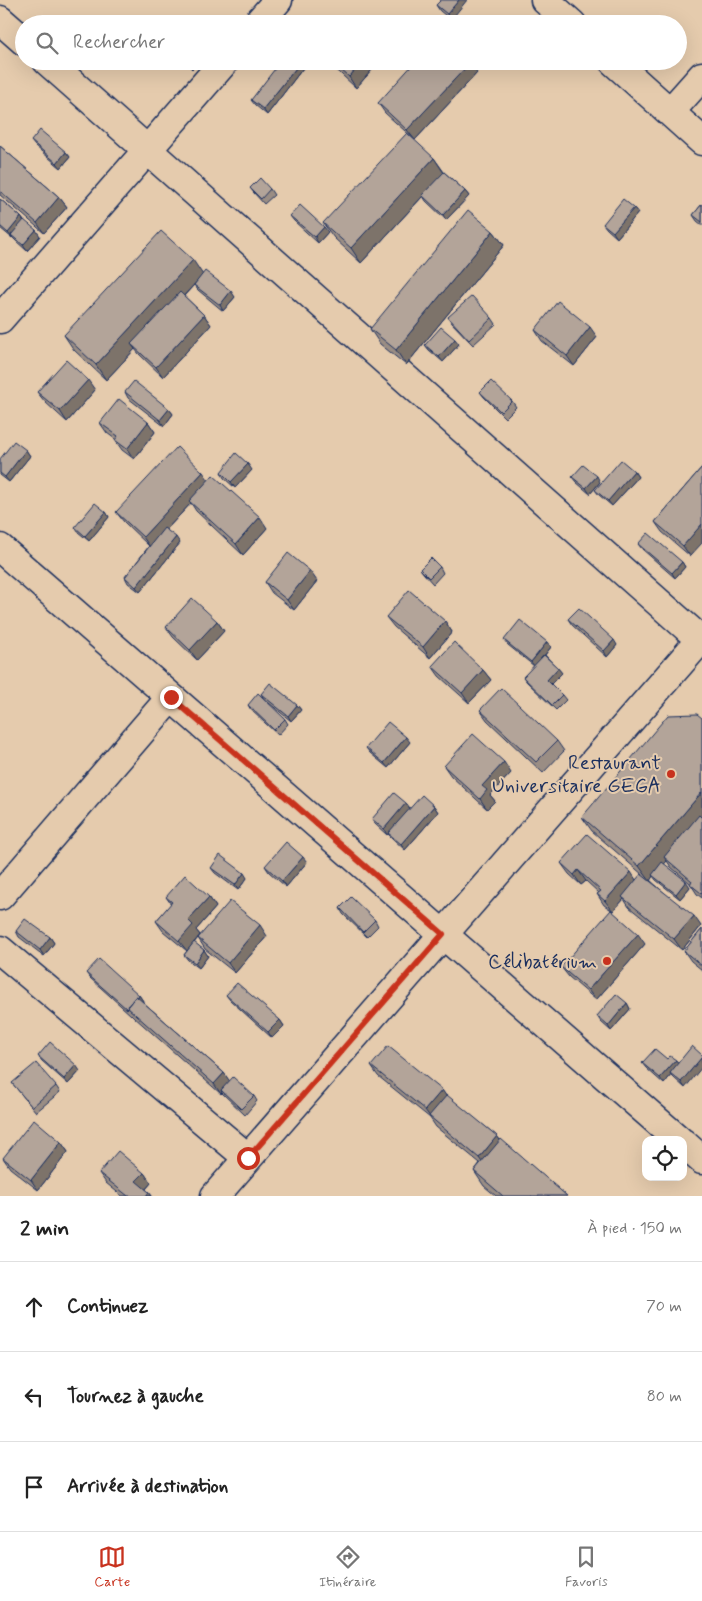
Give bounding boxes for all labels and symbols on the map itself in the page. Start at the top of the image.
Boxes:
route end [160,686,183,709]
place label: Restaurant Universitaire GEGA [492,750,661,800]
marker: Restaurant Universitaire GEGA [665,768,677,780]
place label: Célibatérium [488,949,597,976]
marker: Célibatérium [601,955,613,967]
route start [237,1147,260,1170]

